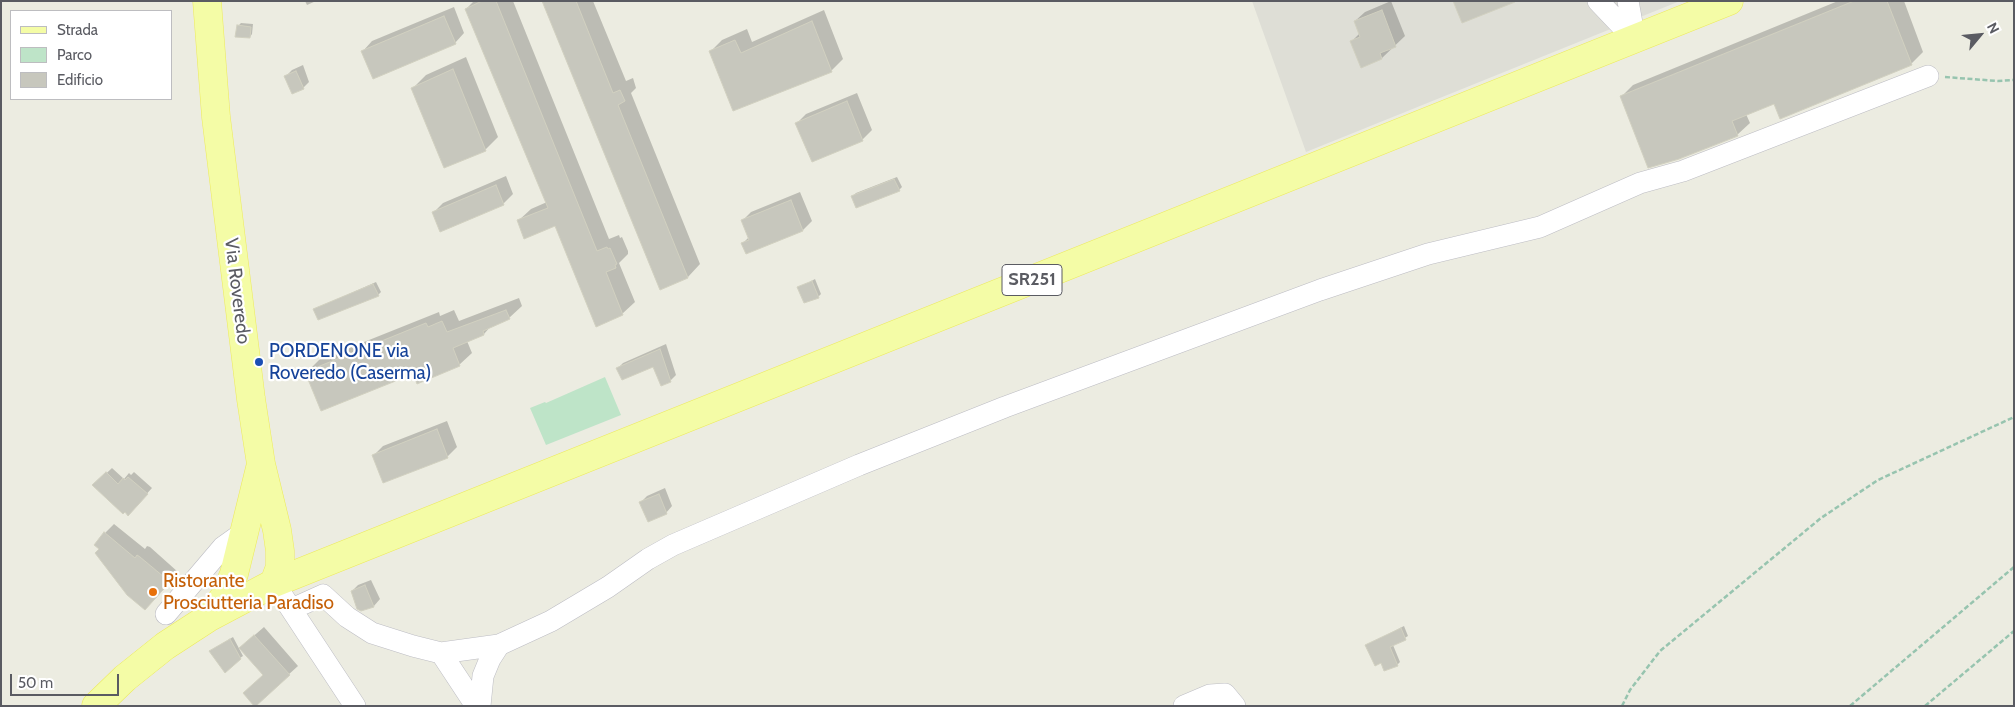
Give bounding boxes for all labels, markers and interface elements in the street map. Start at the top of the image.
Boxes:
legend [10,10,172,100]
north arrow [1955,10,2005,60]
text: N [1983,19,2004,37]
text: Strada [57,21,98,39]
text: Parco [57,46,92,64]
text: Edificio [57,71,103,89]
street label: Via Roveredo [219,237,255,345]
road number: SR251 [1002,264,1062,296]
place label: PORDENONE via Roveredo (Caserma) [269,340,431,384]
marker: PORDENONE via Roveredo (Caserma) [253,356,265,368]
place label: Ristorante Prosciutteria Paradiso [163,570,334,614]
marker: Ristorante Prosciutteria Paradiso [147,586,159,598]
scale bar [12,664,121,696]
text: 50 m [18,674,53,692]

